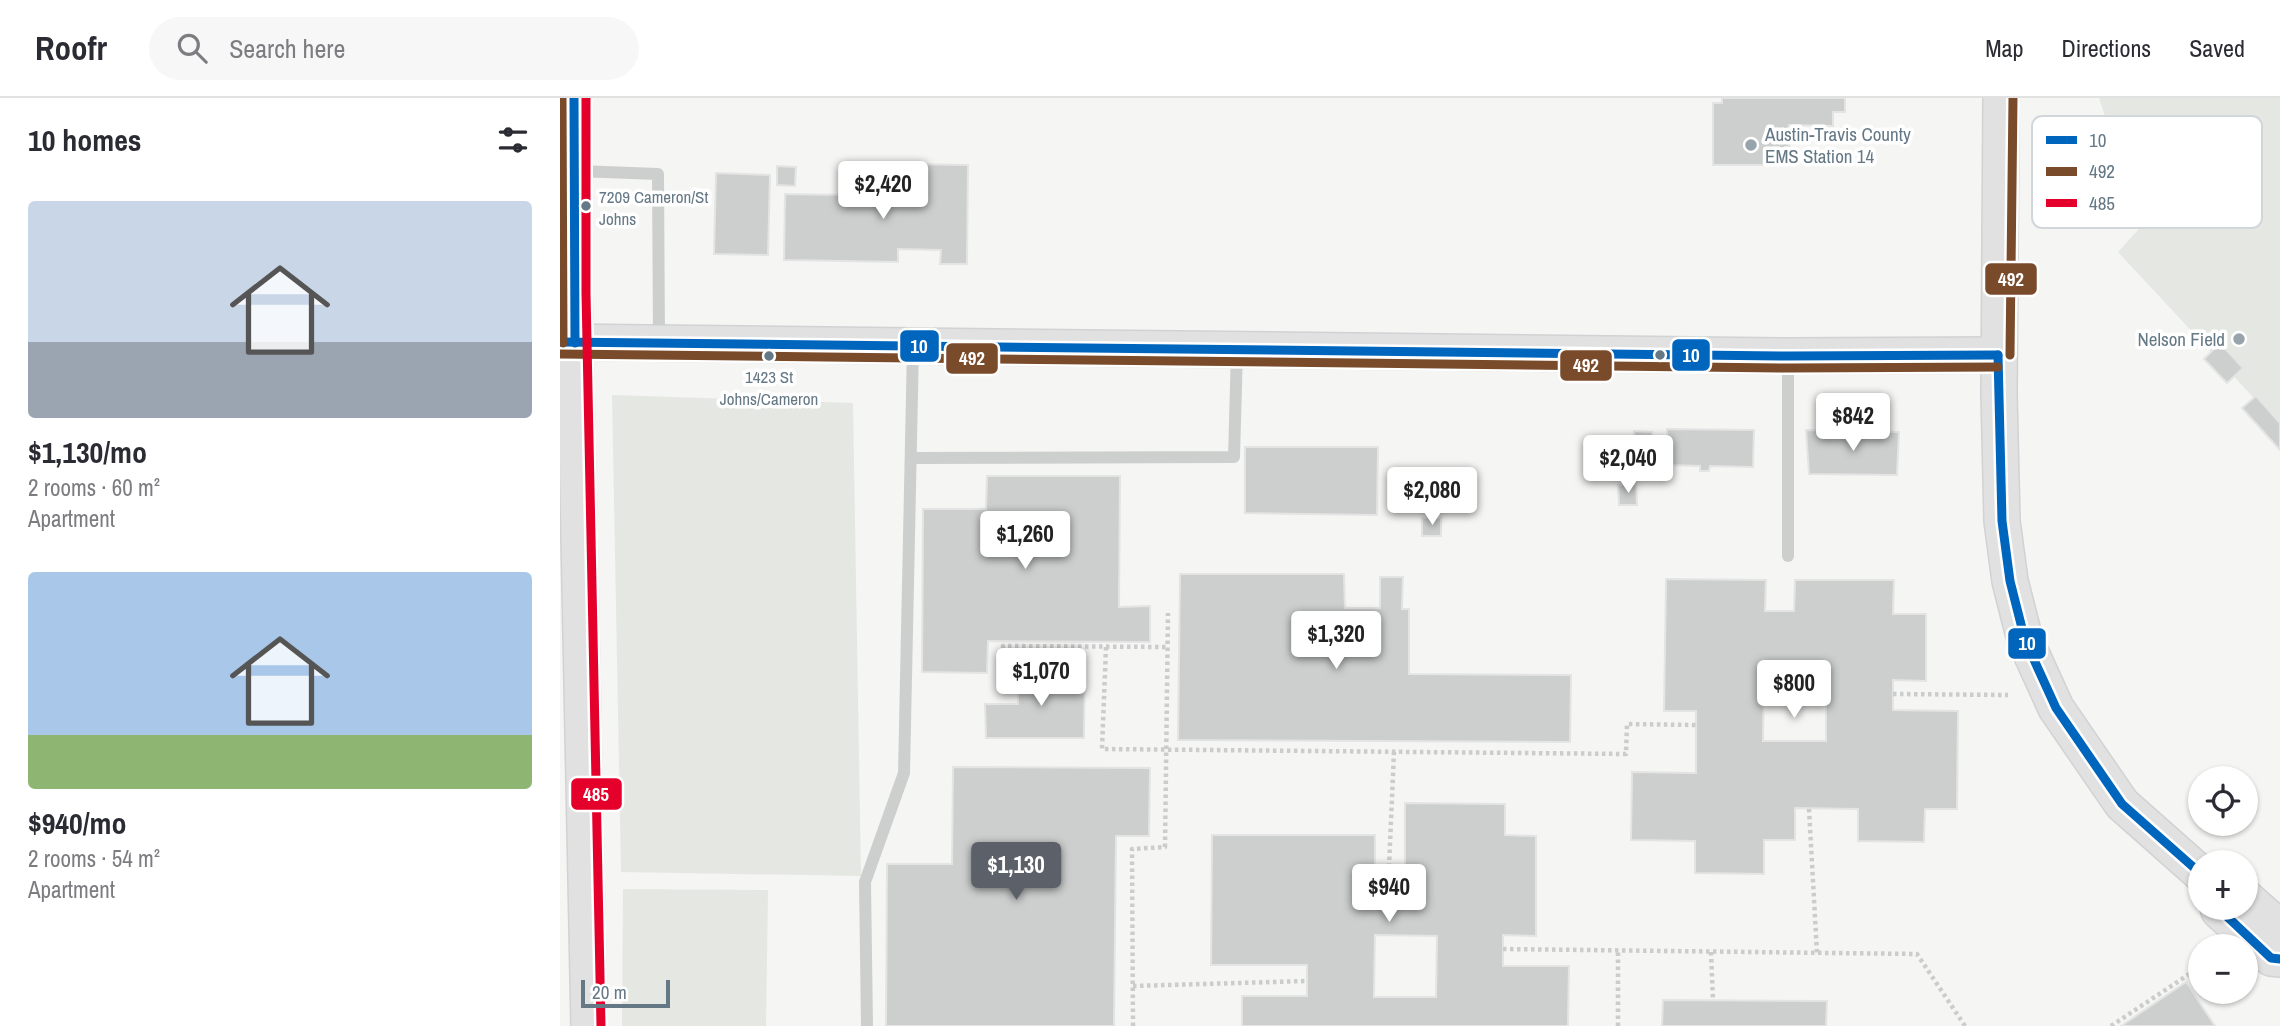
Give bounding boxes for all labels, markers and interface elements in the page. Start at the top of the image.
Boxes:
search box [149,17,639,80]
text: Roofr [35,26,107,70]
icon: search [173,29,211,67]
text: Search here [229,31,345,66]
text: Map [1985,32,2023,64]
text: Directions [2061,32,2151,64]
text: Saved [2189,32,2245,64]
legend [2032,116,2262,228]
text: 10 homes [28,120,142,160]
icon: filters [494,121,532,159]
place label: Austin-Travis County EMS Station 14 [1764,121,1911,169]
text: 10 [2089,127,2106,153]
marker: Austin-Travis County EMS Station 14 [1743,137,1759,153]
text: 492 [2089,158,2115,184]
pin: $2,420 [826,162,940,221]
text: $2,420 [854,168,912,199]
place label: 7209 Cameron/St Johns [599,185,708,230]
text: 485 [2089,190,2115,216]
marker: 7209 Cameron/St Johns [579,199,593,213]
icon: home [217,247,343,373]
line badge: 492 [1984,262,2038,296]
text: 492 [1998,266,2024,292]
place label: Nelson Field [2138,326,2225,352]
line badge: 10 [899,329,940,363]
marker: Nelson Field [2231,331,2247,347]
text: 10 [910,333,928,359]
line badge: 10 [1671,338,1711,372]
line badge: 492 [945,342,999,375]
text: 10 [1682,342,1700,368]
text: 492 [959,345,985,371]
unlabelled marker [1653,348,1667,362]
marker: 1423 St Johns/Cameron [762,349,776,363]
line badge: 492 [1559,349,1613,382]
text: 492 [1573,352,1599,378]
place label: 1423 St Johns/Cameron [720,365,818,410]
pin: $842 [1812,394,1894,453]
text: $842 [1832,400,1874,431]
text: $1,130/mo [28,432,147,472]
pin: $2,040 [1571,436,1685,495]
text: $2,040 [1599,442,1657,473]
pin: $2,080 [1375,468,1489,527]
text: 2 rooms · 60 m² [28,472,160,503]
text: $2,080 [1403,474,1461,505]
text: Apartment [28,503,115,534]
pin: $1,260 [968,512,1082,571]
text: $1,260 [996,518,1054,549]
pin: $1,320 [1279,612,1393,671]
icon: home [217,618,343,744]
text: $1,320 [1307,618,1365,649]
line badge: 10 [2007,627,2047,660]
text: 10 [2018,630,2036,656]
pin: $1,070 [984,648,1098,708]
text: $1,070 [1012,655,1070,686]
pin: $800 [1753,660,1835,720]
text: $800 [1773,667,1815,698]
map controls [2188,766,2258,1004]
button: locate [2188,766,2258,836]
line badge: 485 [570,777,623,811]
text: 485 [583,781,609,807]
text: $940/mo [28,803,126,843]
pin: $1,130 [959,842,1073,902]
text: 2 rooms · 54 m² [28,843,160,874]
text: $1,130 [987,849,1045,880]
button: + [2188,850,2258,920]
pin: $940 [1348,864,1430,924]
text: $940 [1368,871,1410,902]
text: Apartment [28,874,115,905]
button: − [2188,934,2258,1004]
scale bar [581,977,670,1009]
text: 20 m [592,979,627,1005]

